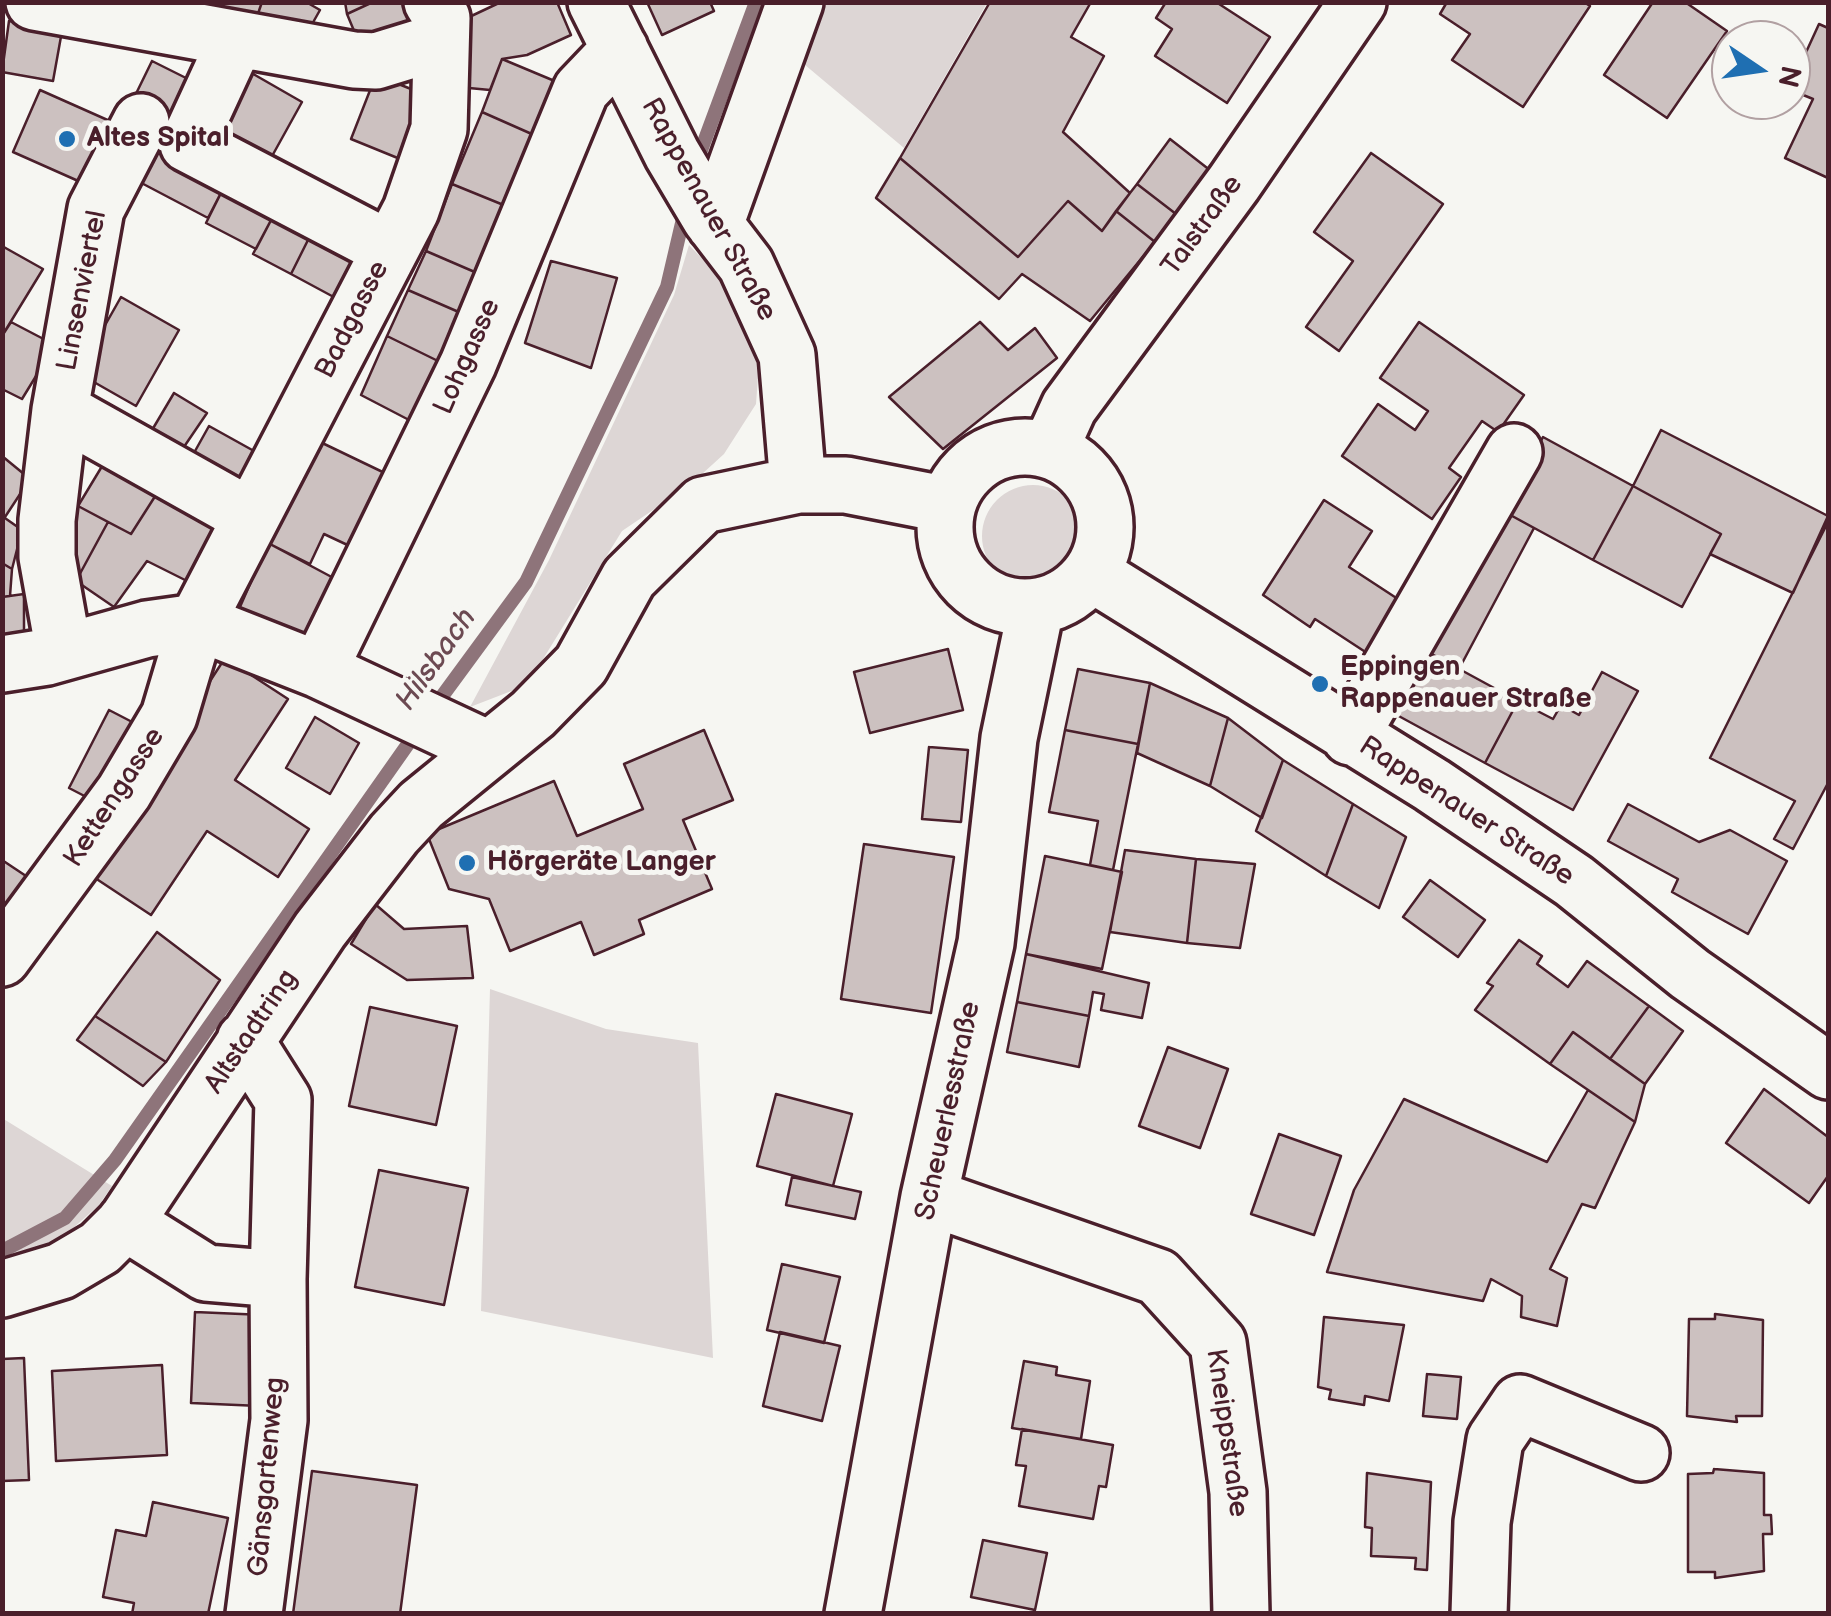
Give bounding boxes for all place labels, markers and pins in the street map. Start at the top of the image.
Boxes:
place label: Altes Spital [87,122,229,156]
marker: Altes Spital [56,128,78,150]
place label: Eppingen Rappenauer Straße [1340,651,1591,717]
marker: Eppingen Rappenauer Straße [1309,673,1331,695]
place label: Hörgeräte Langer [487,846,716,880]
marker: Hörgeräte Langer [456,852,478,874]

